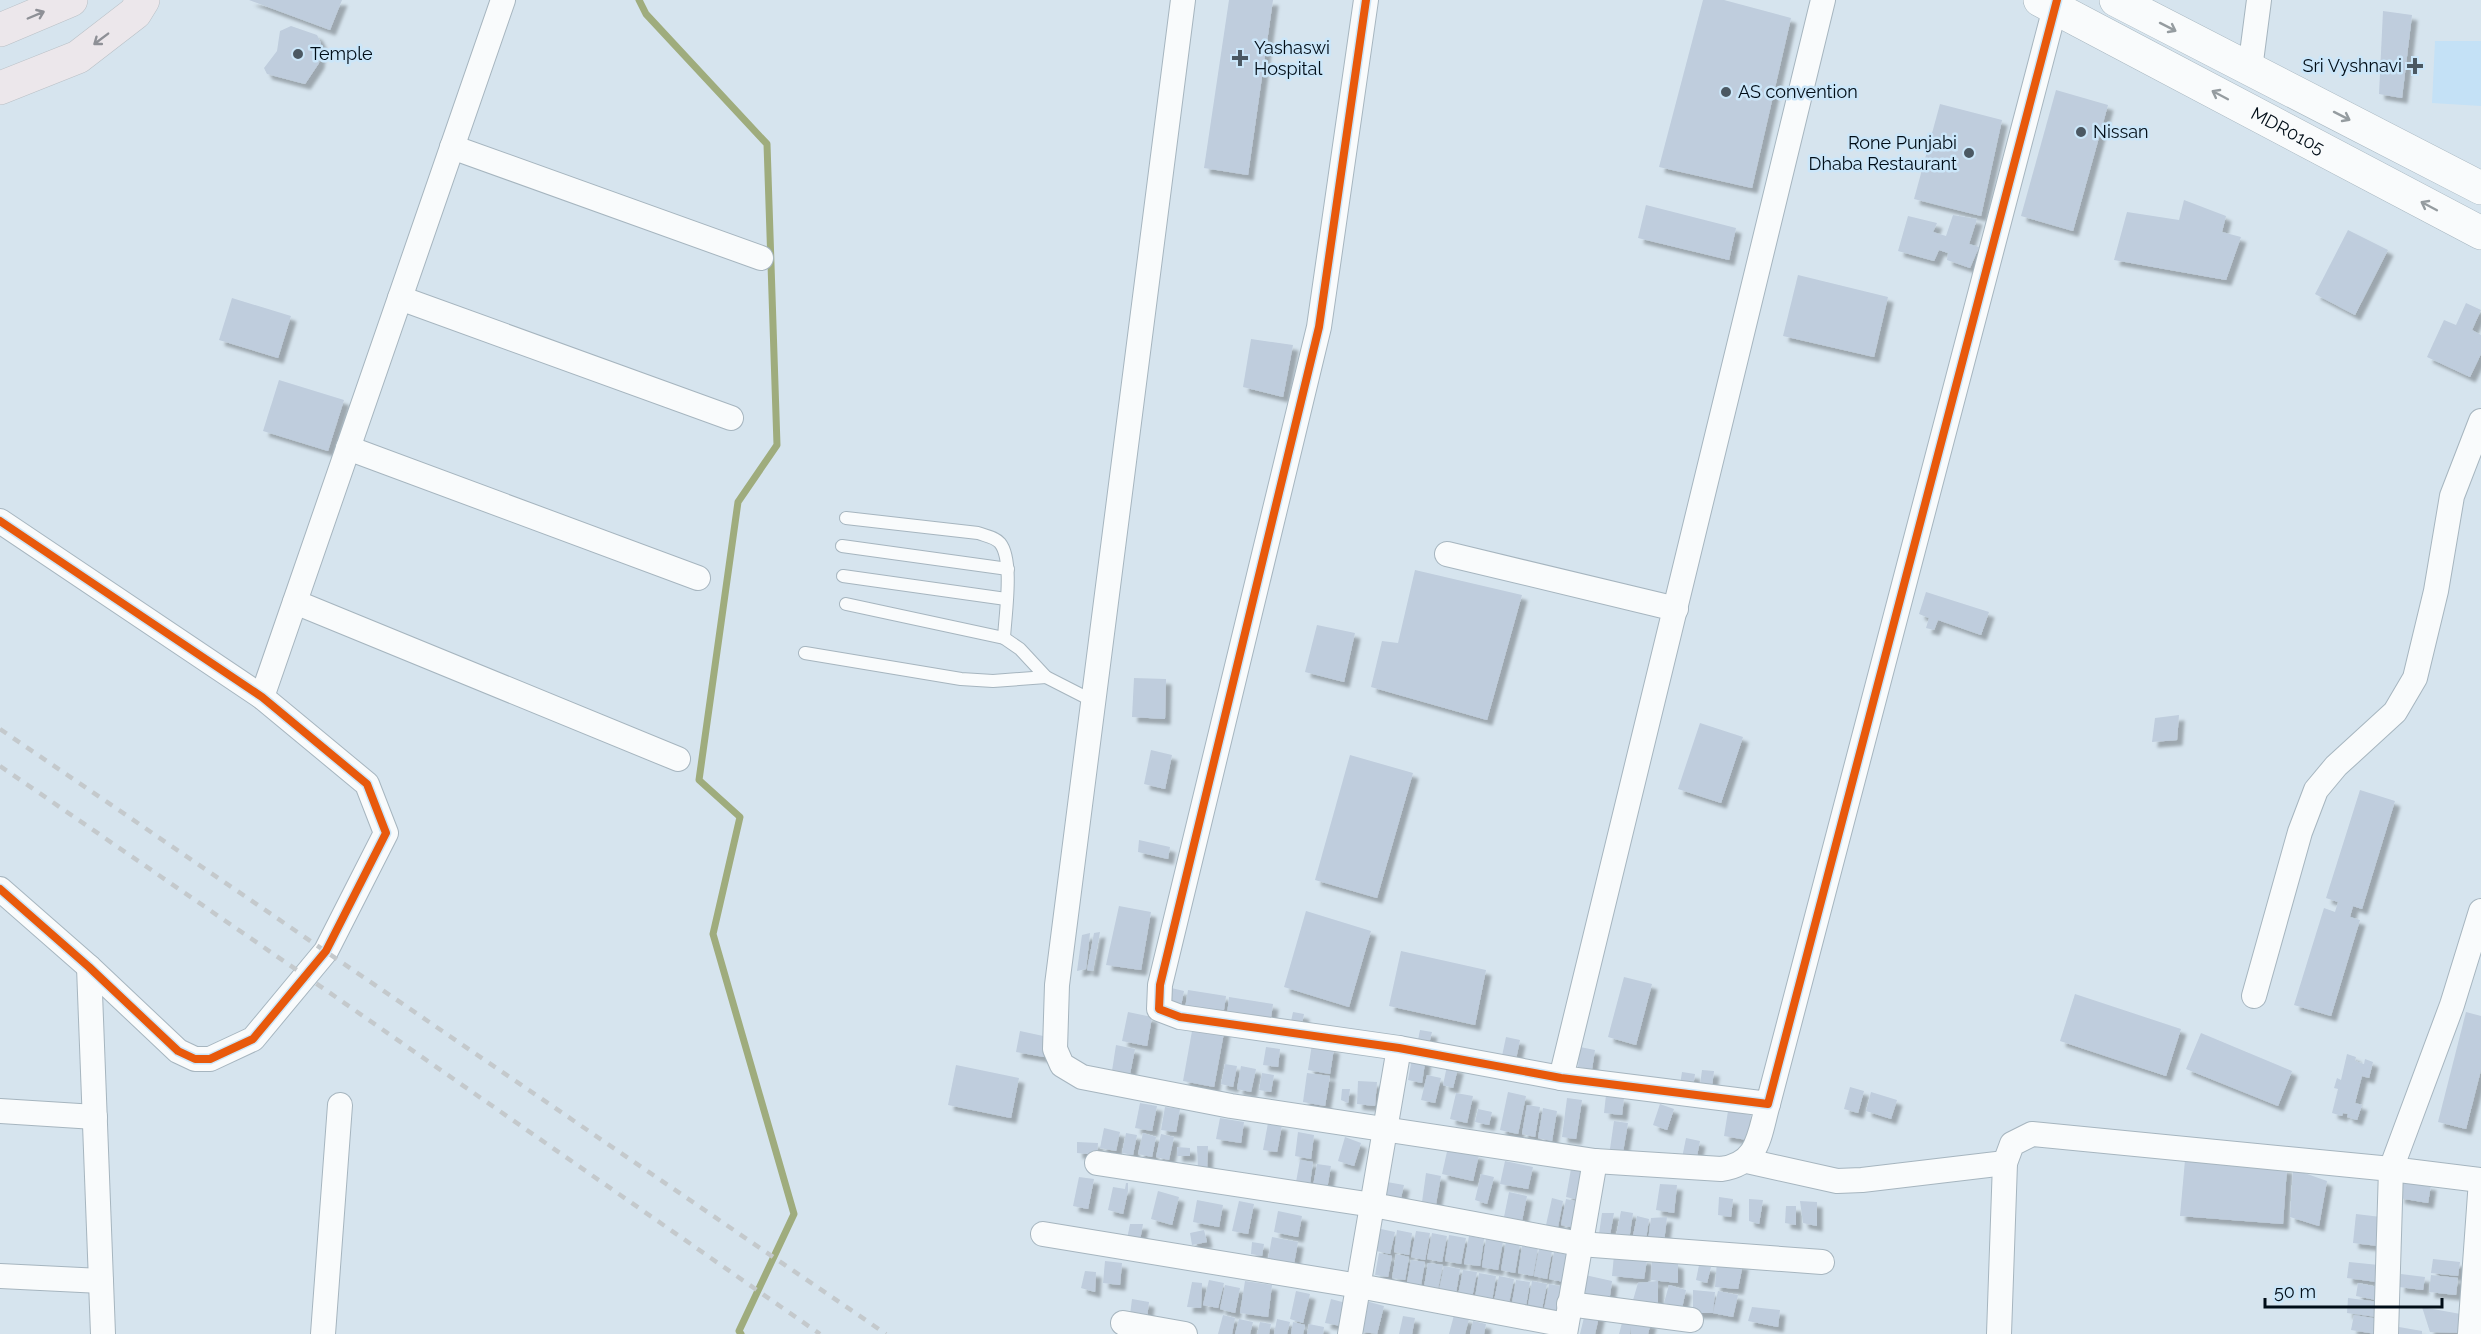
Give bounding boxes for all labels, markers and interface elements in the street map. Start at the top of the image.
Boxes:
one-way arrow [26,9,44,20]
one-way arrow [2159,21,2177,33]
one-way arrow [93,33,109,46]
place label: Yashaswi Hospital [1254,37,1330,79]
place label: Temple [310,43,373,64]
marker: Temple [291,47,305,61]
marker: Yashaswi Hospital [1231,49,1249,67]
place label: Sri Vyshnavi [2303,55,2402,76]
marker: Sri Vyshnavi [2406,57,2424,75]
place label: AS convention [1738,81,1858,102]
marker: AS convention [1719,85,1733,99]
one-way arrow [2211,89,2229,100]
street label: MDR0105 [2248,102,2328,158]
one-way arrow [2332,111,2350,122]
place label: Nissan [2093,121,2149,142]
marker: Nissan [2074,125,2088,139]
place label: Rone Punjabi Dhaba Restaurant [1809,132,1957,174]
marker: Rone Punjabi Dhaba Restaurant [1962,146,1976,160]
one-way arrow [2420,199,2438,211]
scale bar [2265,1271,2442,1309]
text: 50 m [2274,1281,2316,1302]

